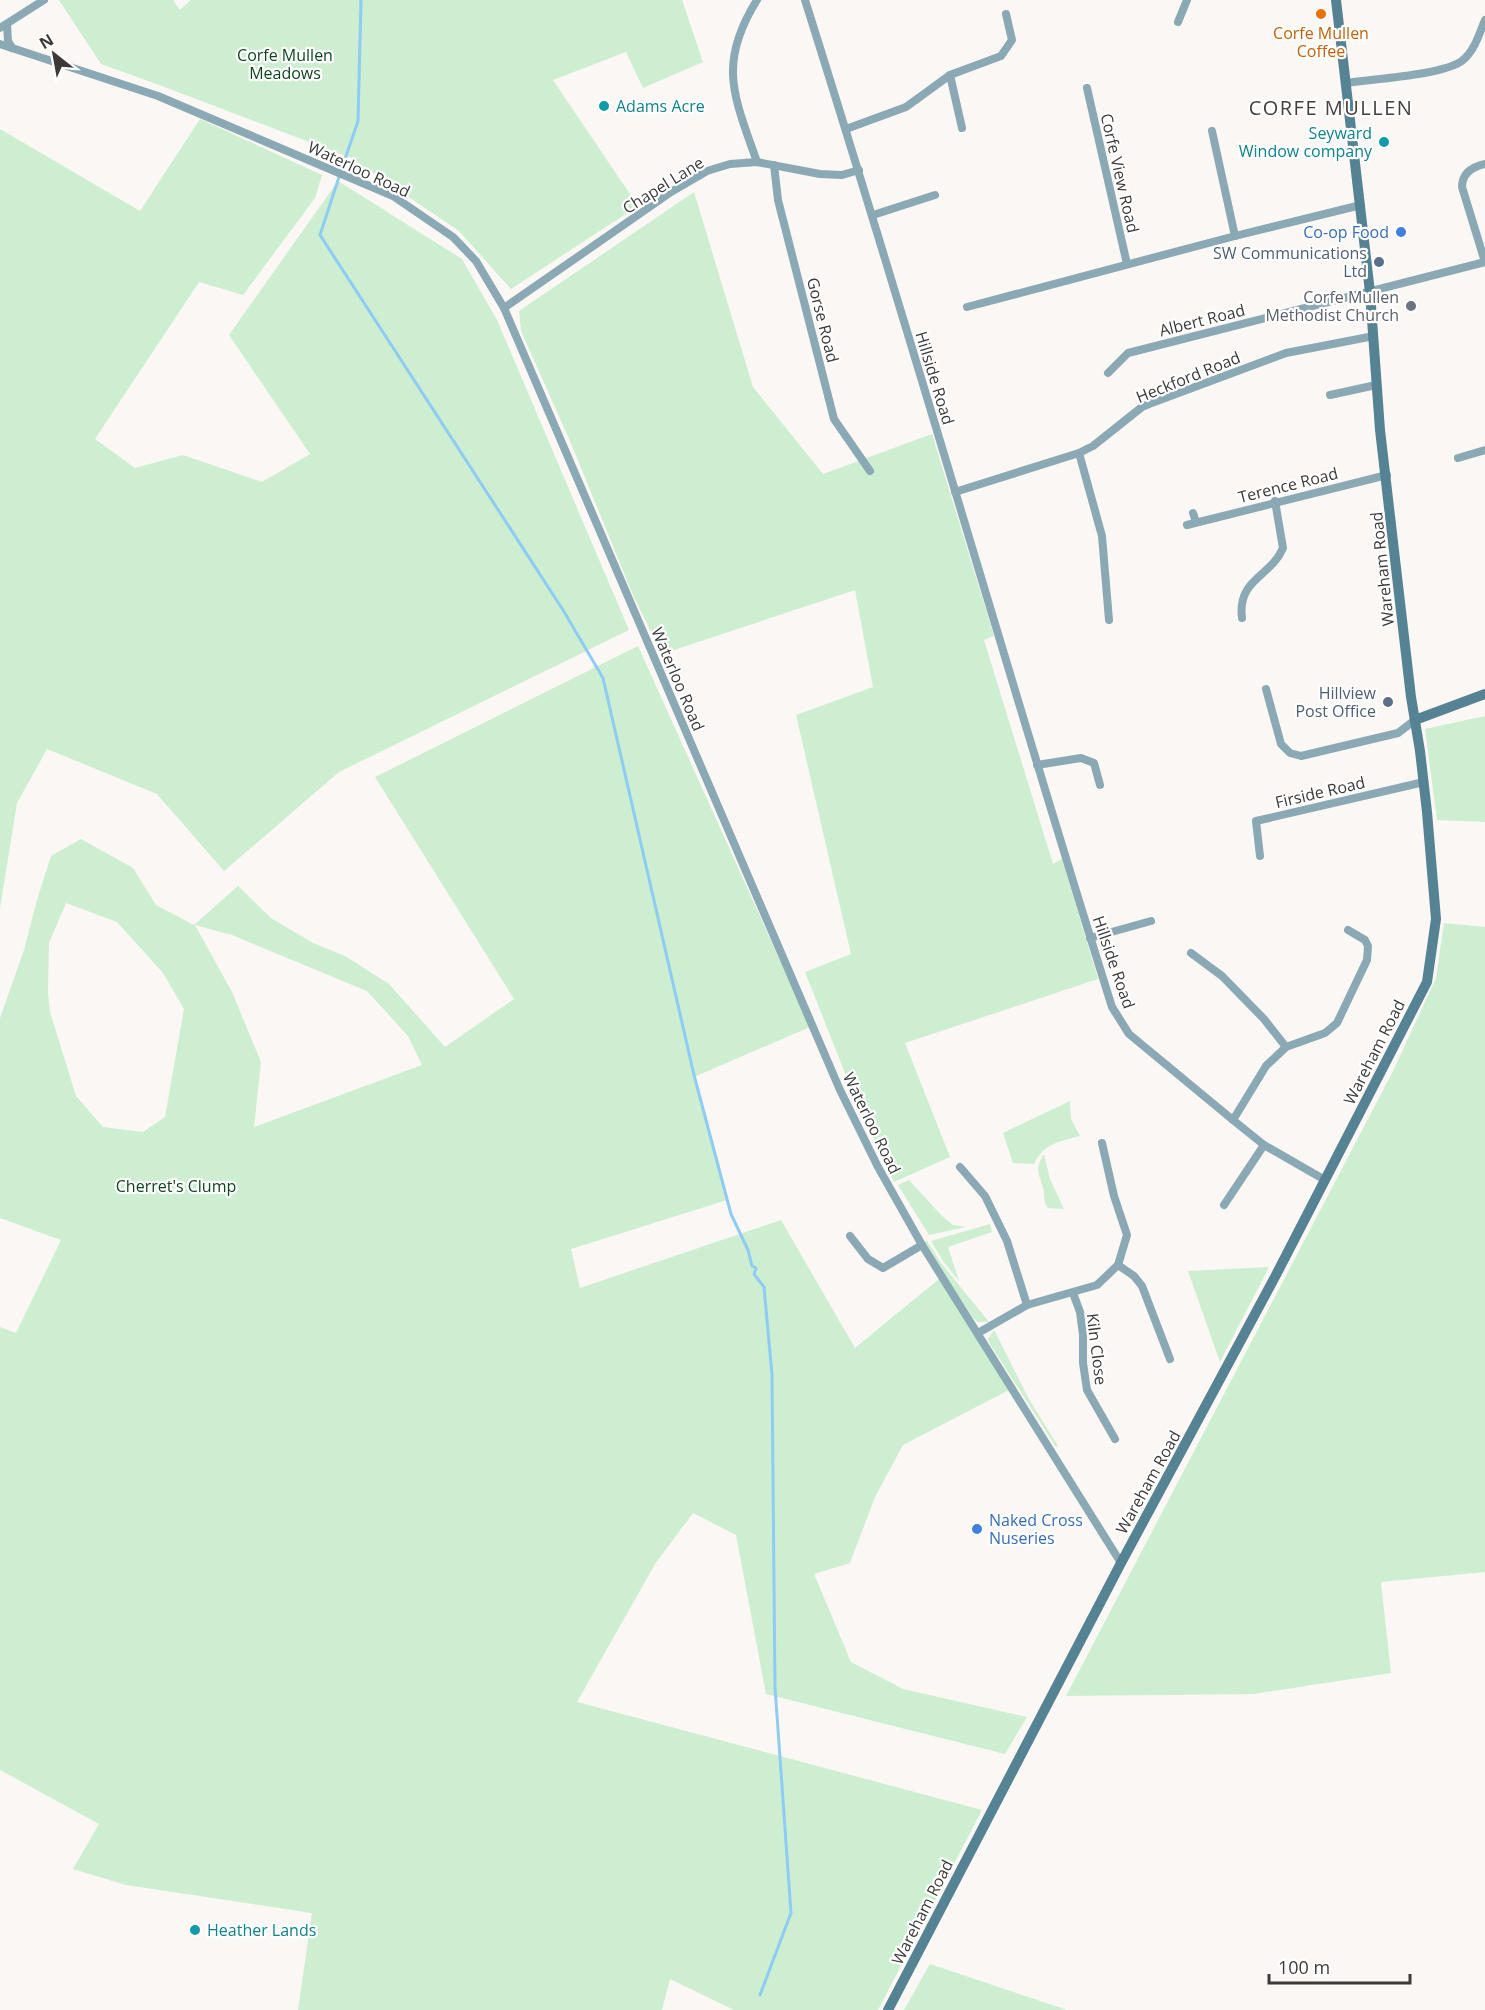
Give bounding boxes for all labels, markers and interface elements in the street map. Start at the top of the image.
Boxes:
marker: Corfe Mullen Coffee [1314,7,1328,21]
place label: Corfe Mullen Coffee [1273,22,1369,62]
north arrow [24,24,84,84]
text: N [35,28,58,54]
park label: Corfe Mullen Meadows [237,44,333,84]
district label: CORFE MULLEN [1249,94,1413,121]
place label: Adams Acre [616,95,705,117]
marker: Adams Acre [597,99,611,113]
street label: Corfe View Road [1096,111,1144,235]
place label: Seyward Window company [1239,122,1373,162]
marker: Seyward Window company [1377,135,1391,149]
street label: Waterloo Road [304,136,414,202]
street label: Chapel Lane [618,151,708,219]
place label: Co-op Food [1303,221,1389,243]
marker: Co-op Food [1394,225,1408,239]
place label: SW Communications Ltd [1213,242,1367,282]
marker: SW Communications Ltd [1372,255,1386,269]
street label: Gorse Road [802,275,844,365]
place label: Corfe Mullen Methodist Church [1265,286,1399,326]
street label: Albert Road [1157,299,1247,341]
marker: Corfe Mullen Methodist Church [1404,299,1418,313]
street label: Hillside Road [910,329,960,427]
street label: Heckford Road [1133,346,1243,408]
street label: Terence Road [1236,462,1340,508]
street label: Wareham Road [1365,511,1399,627]
street label: Waterloo Road [646,624,710,734]
place label: Hillview Post Office [1295,682,1377,722]
marker: Hillview Post Office [1381,695,1395,709]
street label: Firside Road [1273,771,1367,813]
street label: Hillside Road [1088,913,1140,1011]
street label: Wareham Road [1338,996,1410,1108]
street label: Waterloo Road [838,1069,906,1177]
park label: Cherret's Clump [116,1175,236,1197]
street label: Kiln Close [1082,1312,1112,1386]
street label: Wareham Road [1110,1426,1186,1538]
place label: Naked Cross Nuseries [989,1509,1083,1549]
marker: Naked Cross Nuseries [970,1522,984,1536]
street label: Wareham Road [886,1856,958,1968]
place label: Heather Lands [207,1919,316,1941]
marker: Heather Lands [188,1923,202,1937]
scale bar [1269,1947,1410,1985]
text: 100 m [1278,1955,1330,1979]

